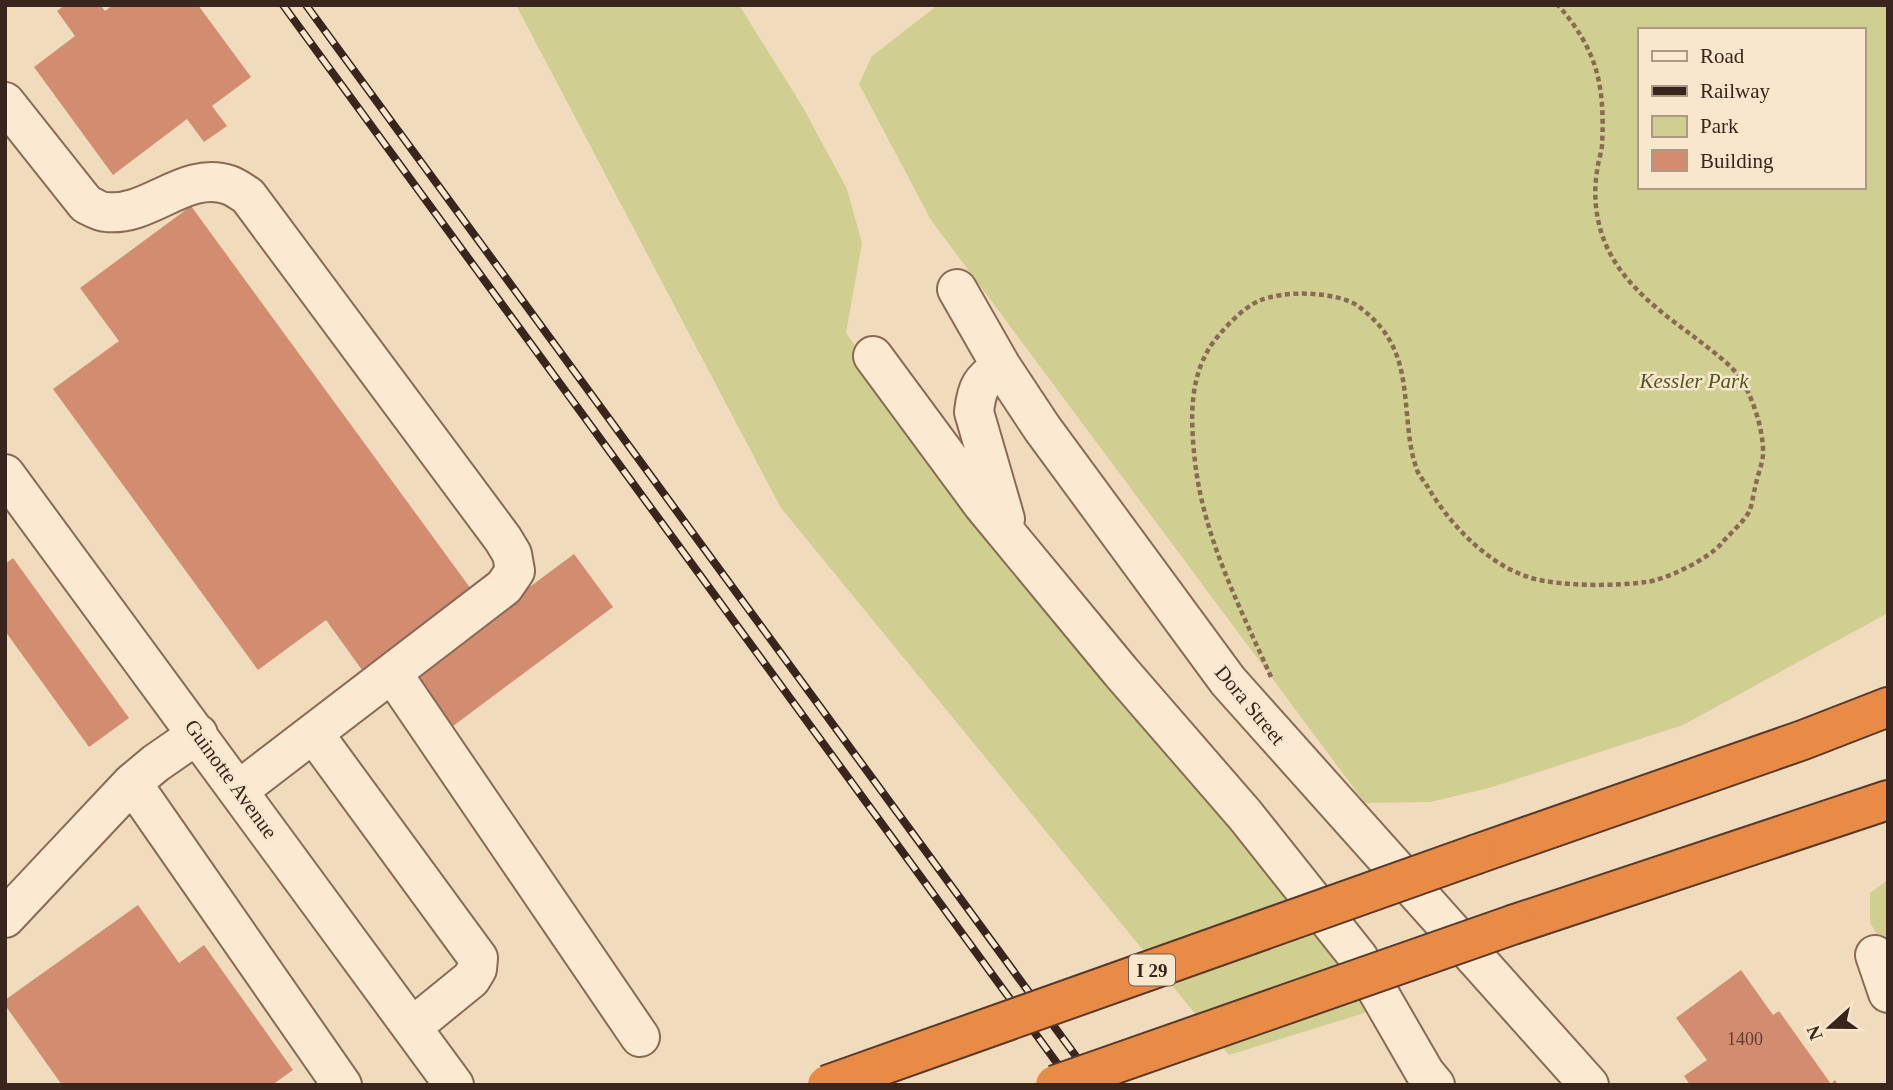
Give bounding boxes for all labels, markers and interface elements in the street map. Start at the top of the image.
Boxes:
legend [1638,28,1865,189]
text: Road [1700,44,1745,68]
text: Railway [1700,79,1770,103]
text: Park [1700,114,1739,138]
text: Building [1700,149,1774,173]
park label: Kessler Park [1638,369,1749,393]
street label: Dora Street [1210,660,1290,750]
street label: Guinotte Avenue [180,715,282,843]
road number: I 29 [1129,954,1175,986]
north arrow [1795,992,1865,1062]
text: N [1802,1022,1827,1043]
house number: 1400 [1727,1029,1763,1049]

